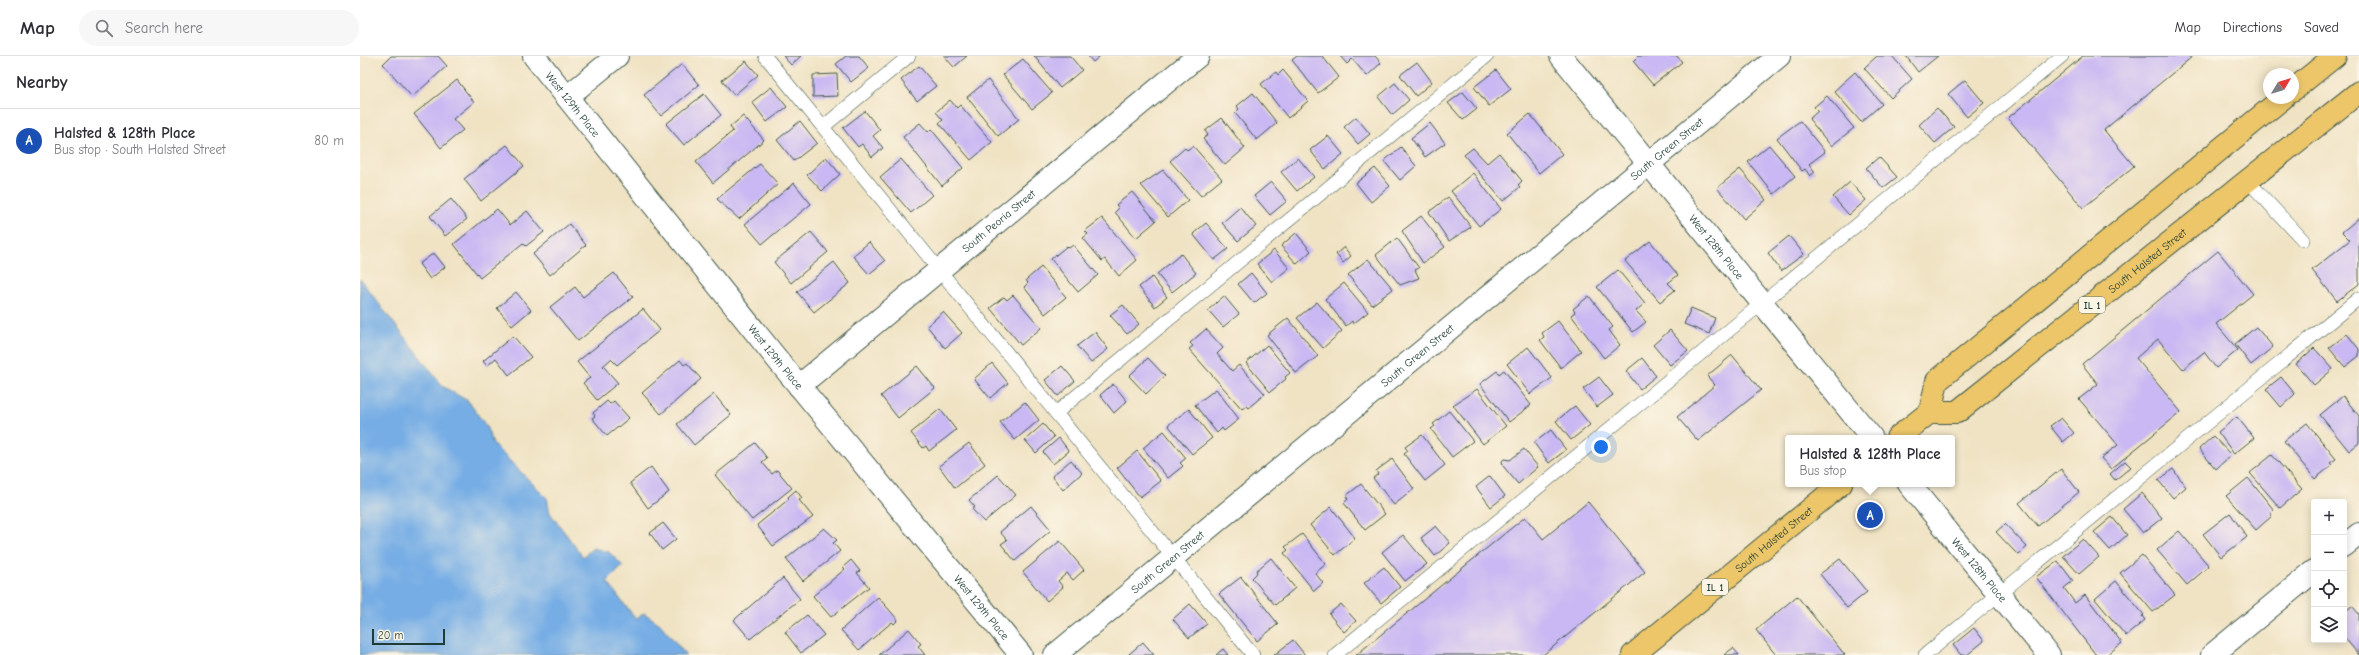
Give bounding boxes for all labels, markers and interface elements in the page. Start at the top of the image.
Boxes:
search box [79,10,359,46]
text: Map [20,17,55,39]
icon: search [93,17,115,39]
text: Search here [125,19,203,37]
text: Map [2174,19,2201,36]
text: Directions [2223,19,2282,36]
text: Saved [2304,19,2339,36]
north arrow [2263,68,2299,104]
street label: West 129th Place [542,70,603,140]
text: Nearby [16,73,67,92]
street label: South Green Street [1628,115,1707,183]
text: Halsted & 128th Place [54,124,195,142]
text: A [25,133,33,148]
text: 80 m [314,133,344,148]
text: Bus stop · South Halsted Street [54,142,226,157]
street label: South Peoria Street [960,187,1039,255]
street label: West 128th Place [1686,212,1746,282]
street label: South Halsted Street [2106,225,2190,296]
road number: IL 1 [2079,297,2105,313]
street label: South Green Street [1378,321,1457,390]
street label: West 129th Place [745,322,806,393]
popup [1785,435,1955,487]
your location [1591,437,1611,457]
text: Halsted & 128th Place [1799,445,1941,463]
text: Bus stop [1799,463,1846,478]
map controls [2311,499,2347,643]
button: + [2311,499,2347,535]
pin: A [1857,500,1883,530]
street label: South Halsted Street [1733,504,1816,575]
street label: South Green Street [1129,528,1208,596]
street label: West 128th Place [1949,535,2009,605]
button: − [2311,535,2347,571]
button: locate [2311,571,2347,607]
street label: West 129th Place [951,573,1012,643]
road number: IL 1 [1702,579,1728,595]
button: layers [2311,607,2347,643]
scale bar [372,627,445,646]
text: 20 m [378,629,403,642]

